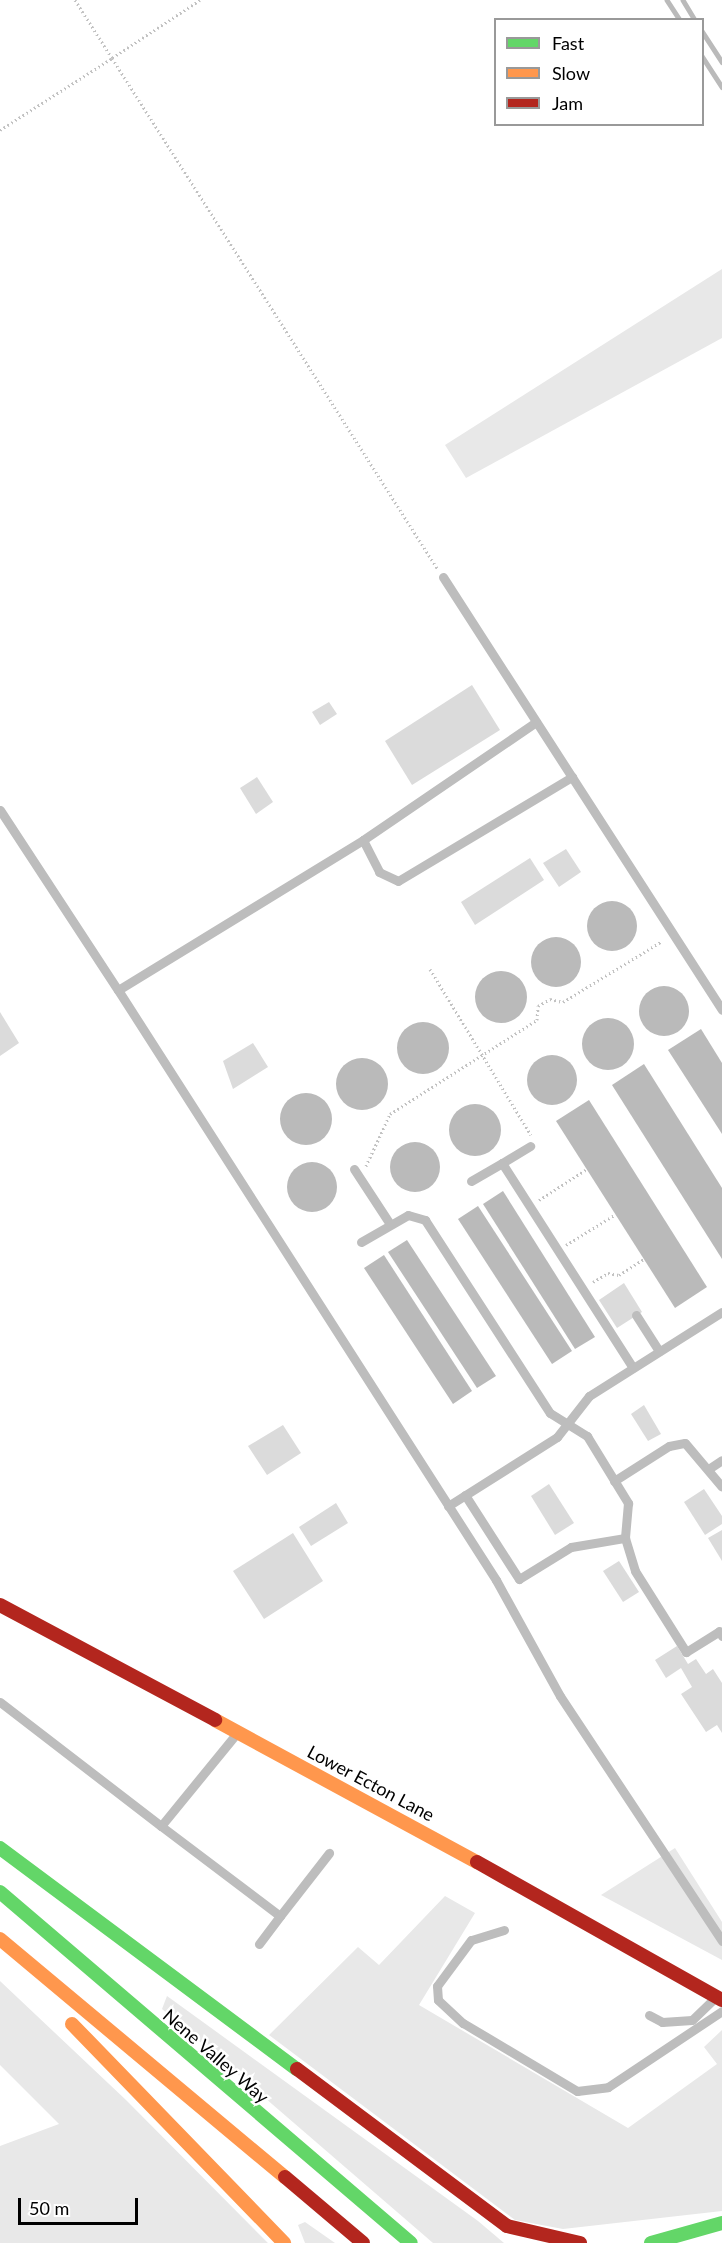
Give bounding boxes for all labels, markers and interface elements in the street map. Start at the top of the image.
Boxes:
legend [494,18,704,126]
text: Fast [552,32,584,54]
text: Slow [552,62,590,84]
text: Jam [552,92,583,114]
street label: Lower Ecton Lane [304,1740,438,1826]
street label: Nene Valley Way [158,2004,274,2108]
scale bar [21,2186,141,2224]
text: 50 m [29,2197,69,2219]

